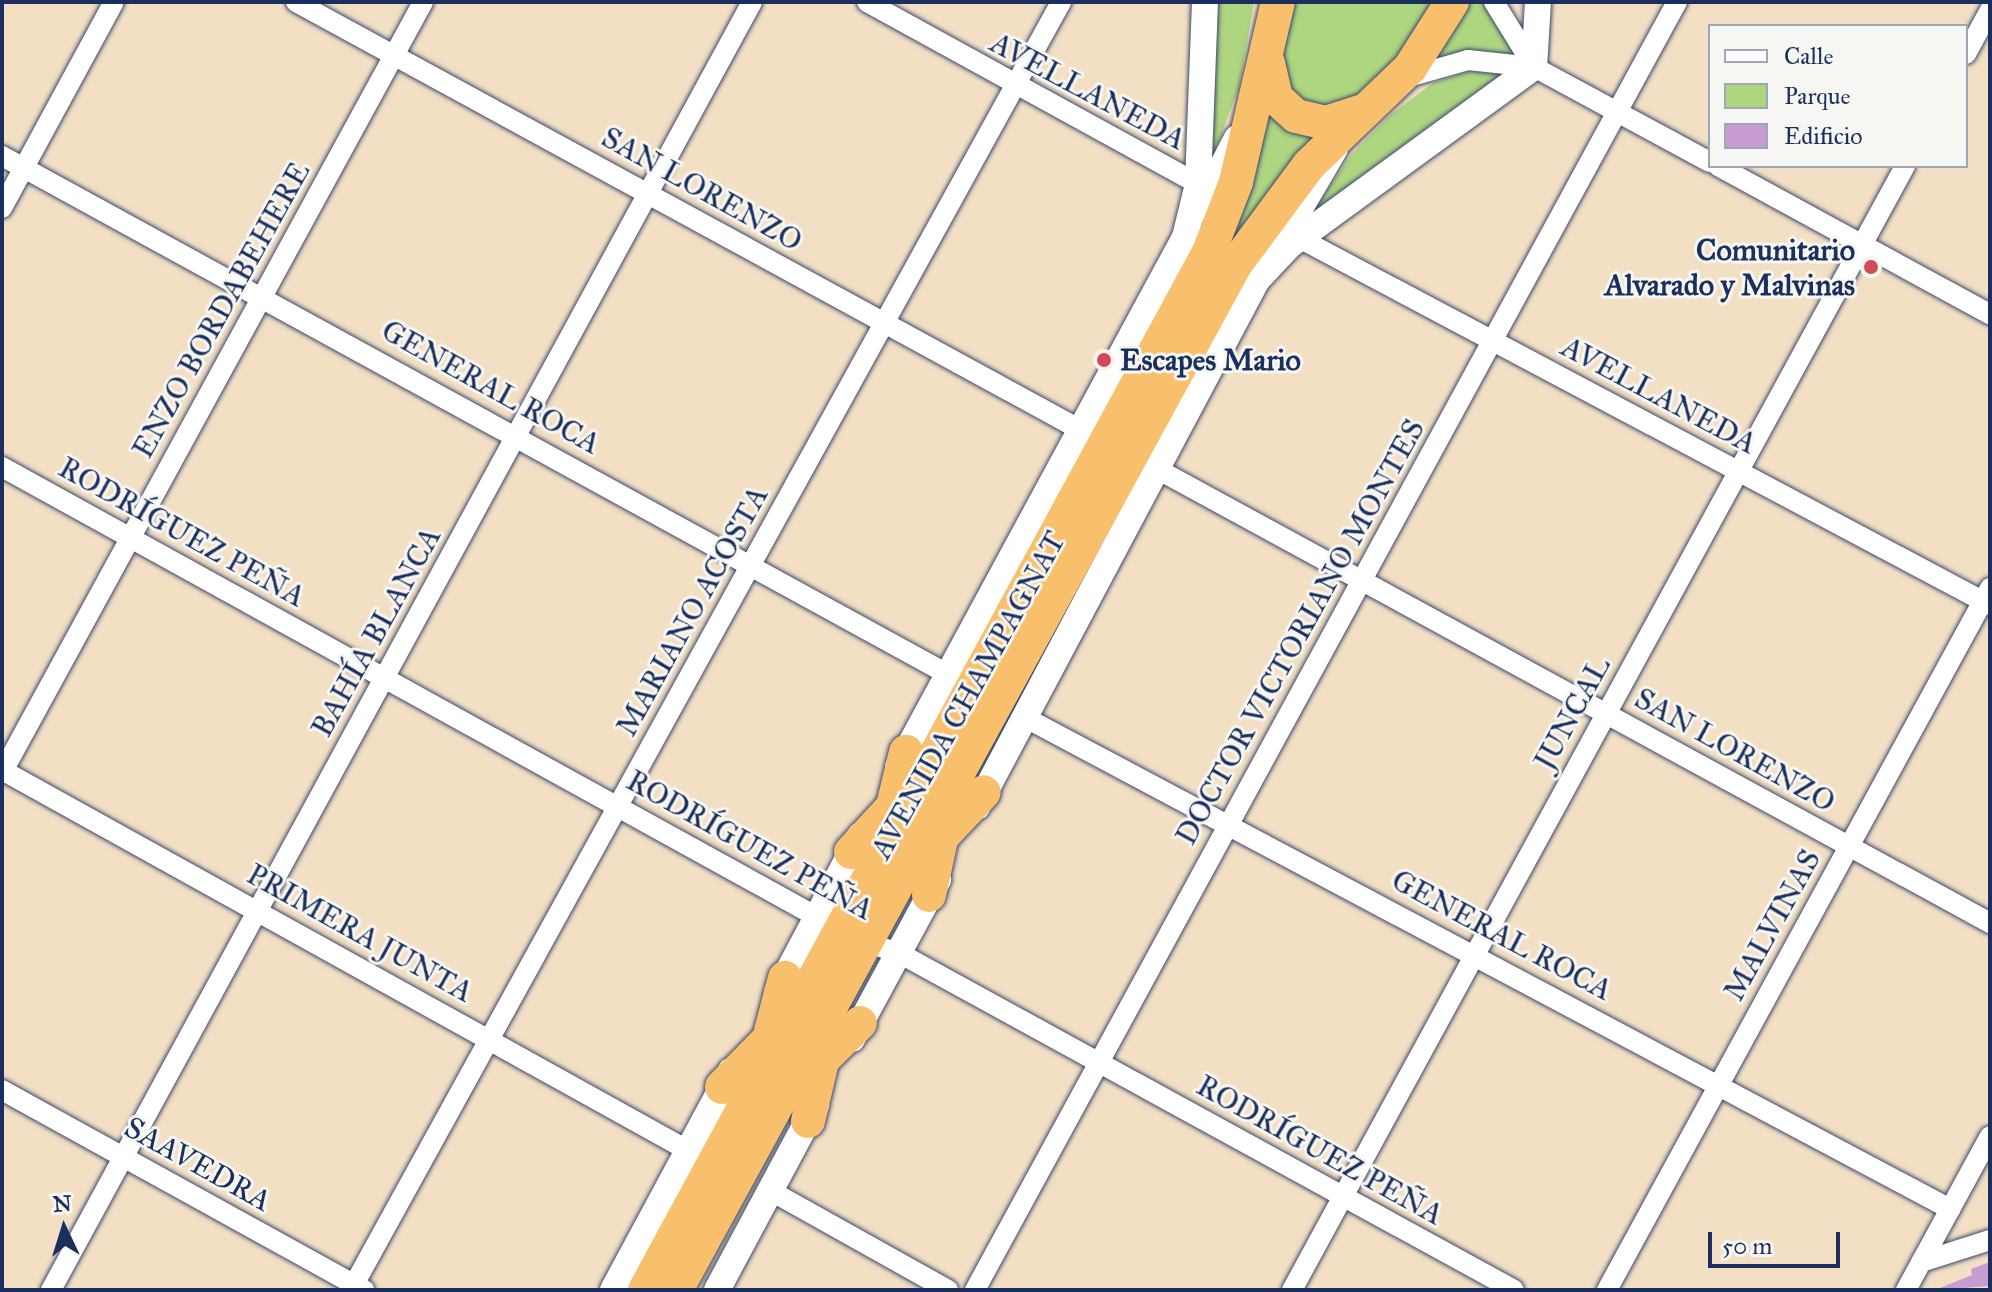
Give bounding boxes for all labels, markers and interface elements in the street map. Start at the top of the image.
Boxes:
street label: AVELLANEDA [984,24,1192,158]
legend [1708,24,1968,168]
text: Calle [1784,41,1833,71]
text: Parque [1784,81,1851,111]
street label: SAN LORENZO [595,119,809,259]
text: Edificio [1784,121,1863,151]
street label: ENZO BORDABEHERE [125,156,317,464]
place label: Comunitario Alvarado y Malvinas [1605,232,1855,302]
marker: Comunitario Alvarado y Malvinas [1862,258,1880,276]
street label: GENERAL ROCA [375,312,607,462]
street label: AVELLANEDA [1555,328,1763,462]
place label: Escapes Mario [1120,342,1301,378]
marker: Escapes Mario [1095,351,1113,369]
street label: DOCTOR VICTORIANO MONTES [1168,413,1432,851]
street label: RODRÍGUEZ PEÑA [52,449,312,615]
street label: MARIANO ACOSTA [608,480,776,742]
street label: BAHÍA BLANCA [303,521,449,743]
street label: AVENIDA CHAMPAGNAT [863,525,1073,865]
street label: JUNCAL [1526,650,1618,776]
street label: SAN LORENZO [1628,680,1842,820]
street label: RODRÍGUEZ PEÑA [620,762,880,928]
street label: MALVINAS [1716,843,1828,1007]
street label: PRIMERA JUNTA [241,856,479,1010]
street label: GENERAL ROCA [1386,862,1618,1008]
street label: RODRÍGUEZ PEÑA [1190,1067,1450,1233]
street label: SAAVEDRA [118,1109,278,1219]
north arrow [24,1188,104,1268]
text: N [52,1189,73,1218]
scale bar [1712,1216,1844,1266]
text: 50 m [1722,1231,1772,1261]

